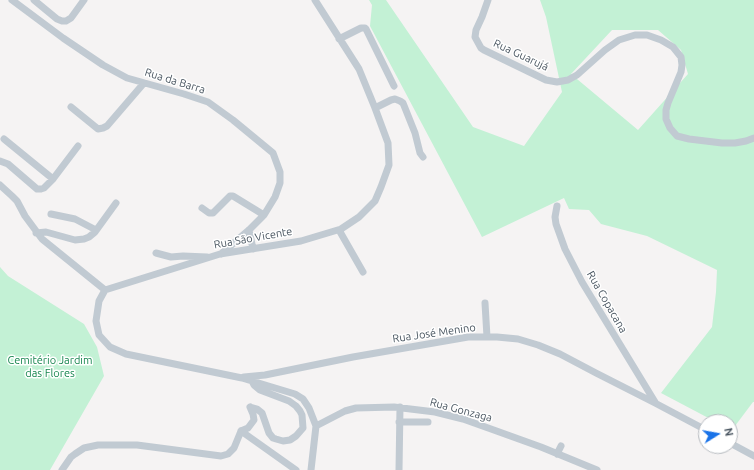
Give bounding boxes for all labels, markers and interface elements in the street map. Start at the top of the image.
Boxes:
street label: Rua Guarujá [491,36,551,74]
street label: Rua da Barra [143,66,207,96]
street label: Rua São Vicente [213,225,293,251]
street label: Rua Copacana [584,269,630,335]
street label: Rua José Menino [392,321,476,345]
park label: Cemitério Jardim das Flores [8,353,92,379]
street label: Rua Gonzaga [428,395,494,425]
north arrow [698,414,738,454]
text: N [722,427,735,437]

